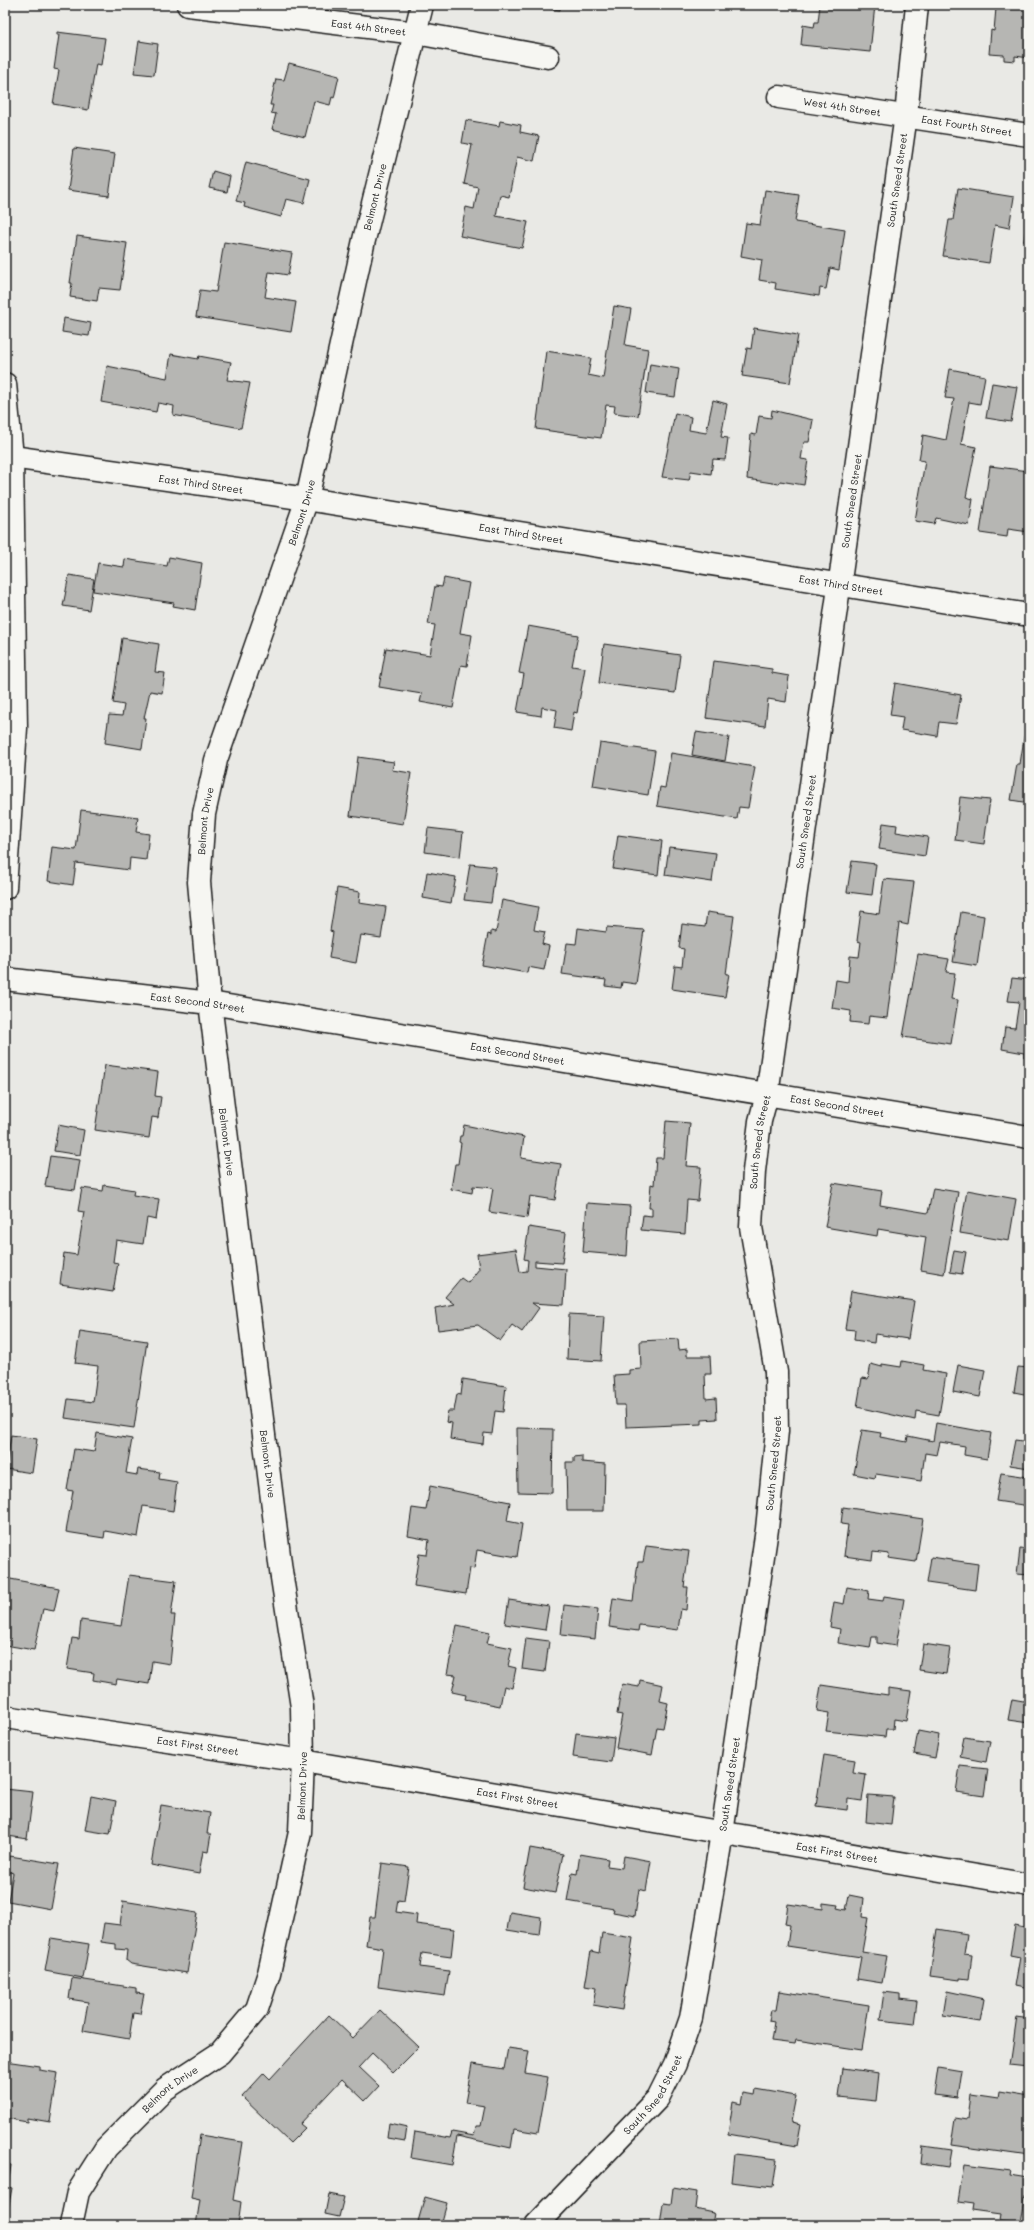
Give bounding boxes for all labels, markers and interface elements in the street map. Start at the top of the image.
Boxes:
street label: East 4th Street [330,16,407,39]
street label: West 4th Street [802,94,882,119]
street label: East Fourth Street [920,112,1013,139]
street label: South Sneed Street [883,132,910,228]
street label: Belmont Drive [360,162,390,232]
street label: South Sneed Street [838,453,865,549]
street label: East Third Street [158,471,244,497]
street label: Belmont Drive [284,478,318,547]
street label: East Third Street [478,520,564,547]
street label: East Third Street [798,571,884,598]
street label: South Sneed Street [792,773,819,870]
street label: Belmont Drive [194,786,217,855]
street label: East Second Street [150,989,246,1016]
street label: East Second Street [469,1039,566,1068]
street label: East Second Street [789,1091,885,1120]
street label: South Sneed Street [746,1093,774,1189]
street label: Belmont Drive [216,1107,238,1177]
street label: South Sneed Street [762,1415,784,1511]
street label: Belmont Drive [257,1429,279,1499]
street label: East First Street [156,1733,240,1758]
street label: South Sneed Street [715,1736,743,1832]
street label: Belmont Drive [294,1752,310,1820]
street label: East First Street [476,1784,560,1812]
street label: East First Street [795,1838,879,1866]
street label: South Sneed Street [620,2053,685,2137]
street label: Belmont Drive [138,2062,201,2116]

